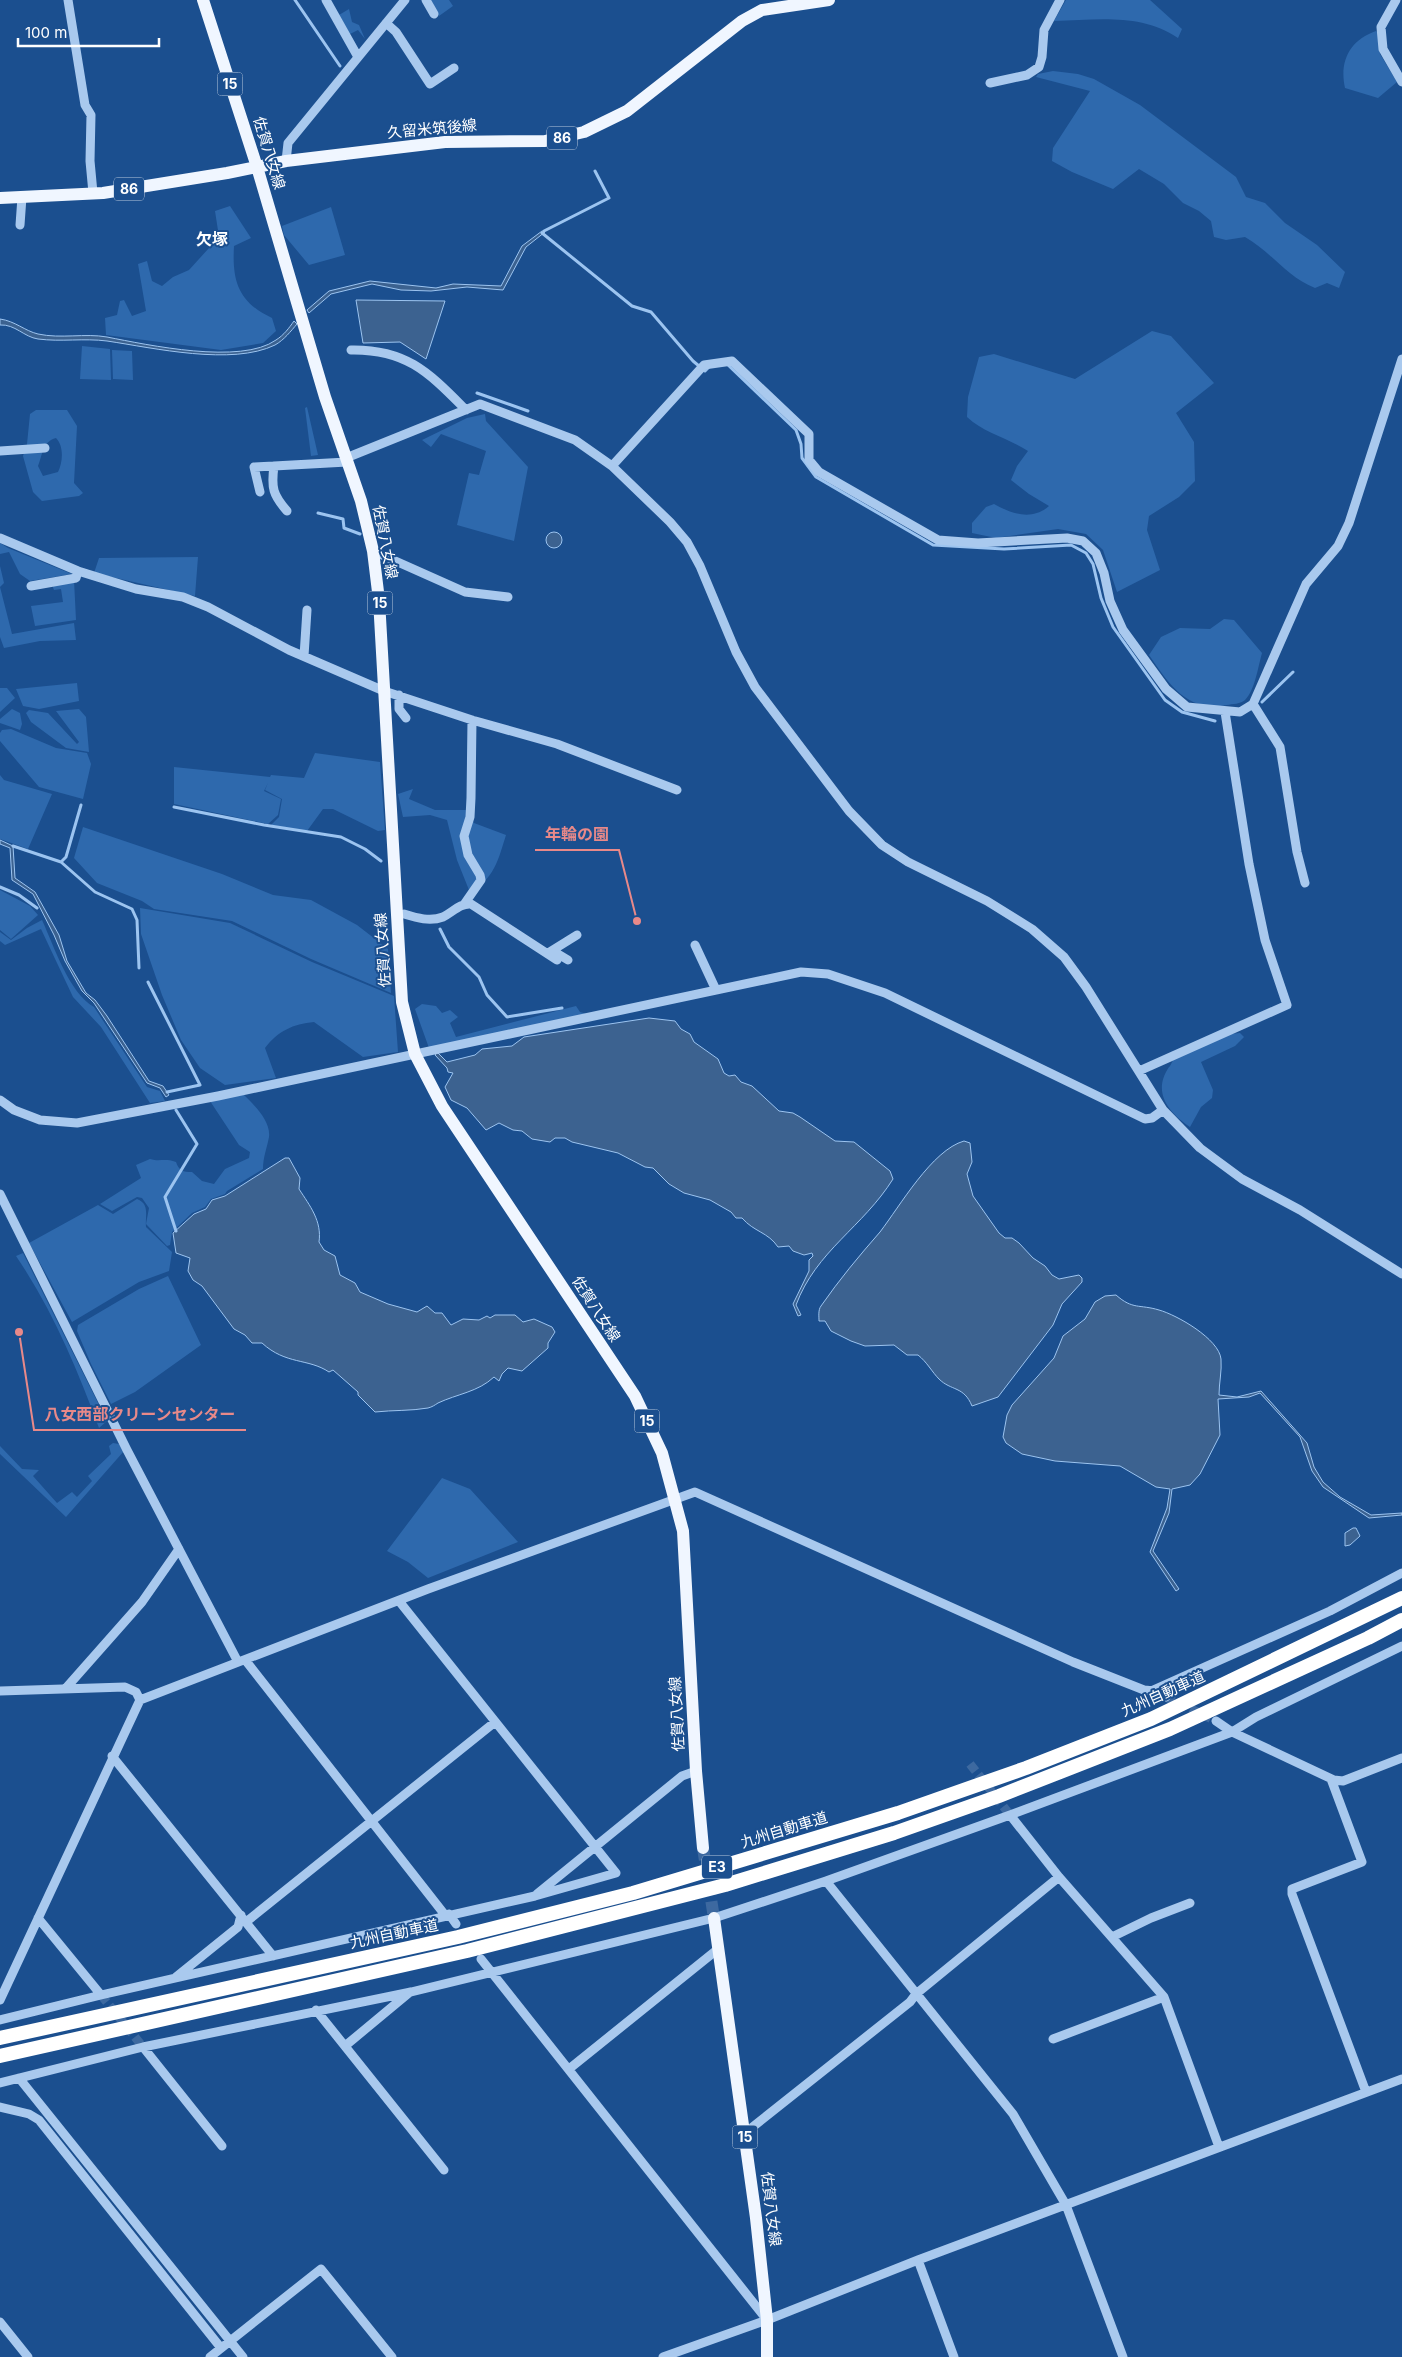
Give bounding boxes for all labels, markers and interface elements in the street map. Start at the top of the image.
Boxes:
scale bar [18,15,159,47]
text: 100 m [25,23,67,42]
road number: 15 [218,72,242,96]
street label: 佐賀八女線 [249,114,290,192]
street label: 久留米筑後線 [386,115,478,142]
road number: 86 [547,126,577,150]
road number: 86 [114,178,144,200]
district label: 欠塚 [196,229,228,249]
street label: 佐賀八女線 [369,503,402,581]
road number: 15 [368,592,392,614]
callout: 年輪の園 [535,819,619,850]
text: 年輪の園 [545,824,609,844]
street label: 佐賀八女線 [370,912,395,988]
street label: 佐賀八女線 [568,1272,625,1345]
callout: 八女西部クリーンセンター [34,1399,246,1430]
text: 八女西部クリーンセンター [44,1404,236,1424]
road number: 15 [634,1410,660,1432]
street label: 九州自動車道 [1118,1667,1208,1721]
street label: 佐賀八女線 [665,1676,688,1752]
street label: 九州自動車道 [738,1807,830,1852]
road number: E3 [702,1855,732,1878]
street label: 九州自動車道 [348,1915,440,1952]
road number: 15 [732,2126,758,2148]
street label: 佐賀八女線 [757,2171,785,2247]

